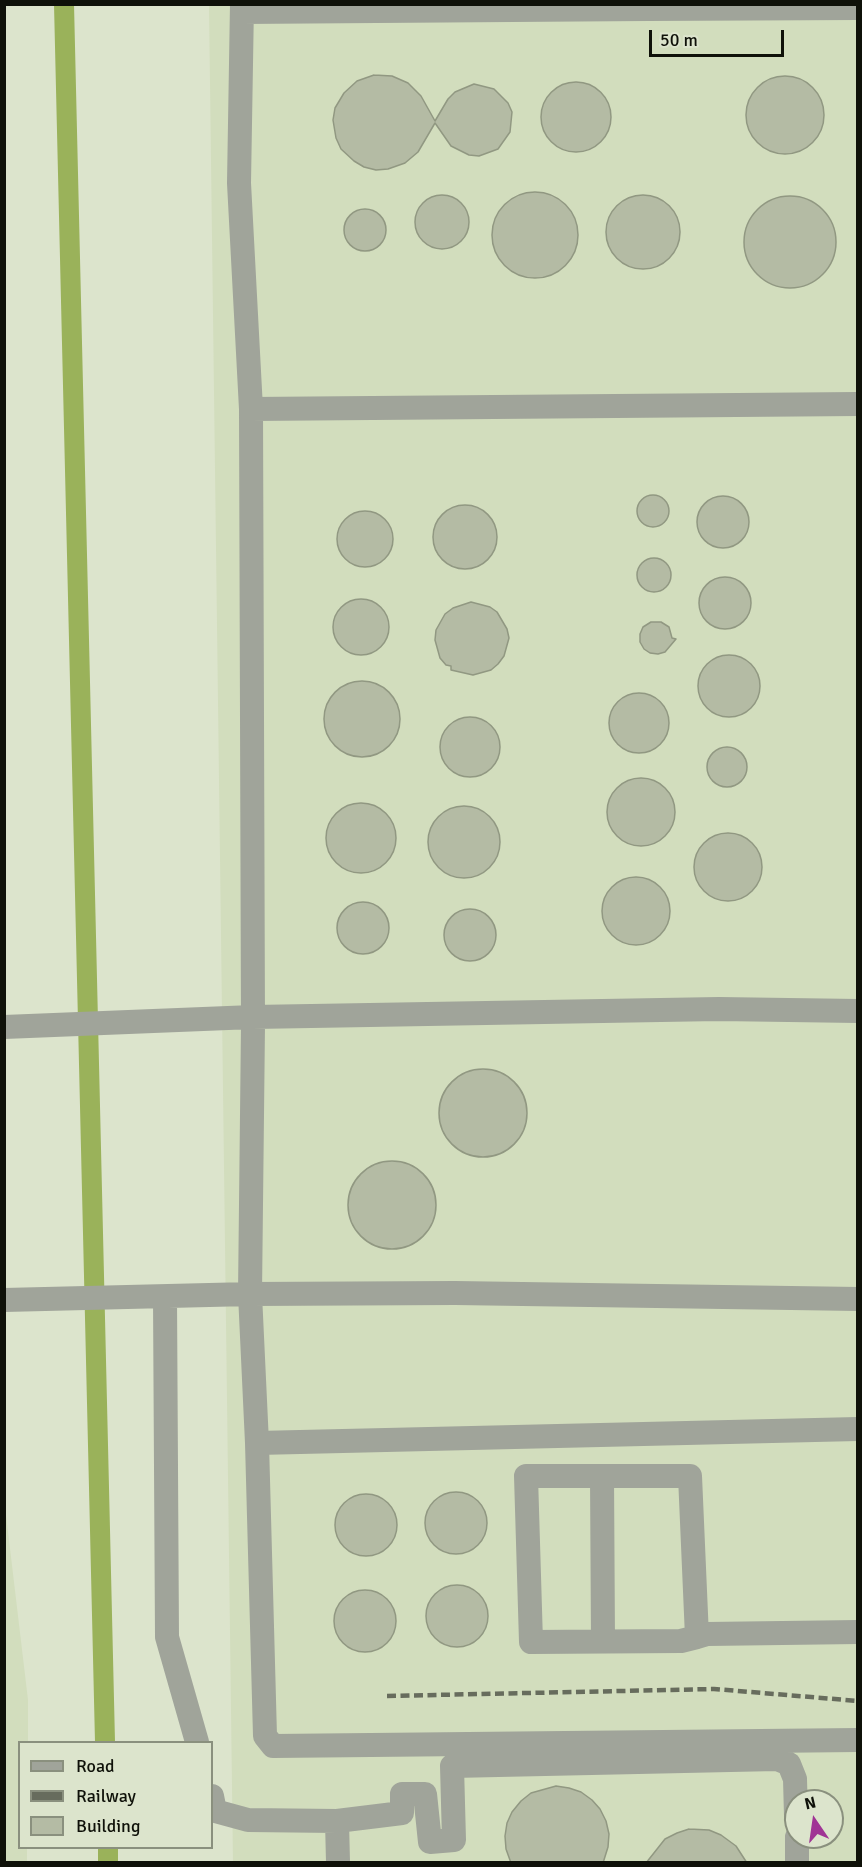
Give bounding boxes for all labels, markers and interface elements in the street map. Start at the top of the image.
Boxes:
scale bar [652,18,787,56]
text: 50 m [660,29,698,51]
legend [18,1741,213,1849]
text: Road [76,1755,115,1777]
text: Railway [76,1785,136,1807]
north arrow [784,1789,844,1849]
text: N [803,1792,818,1814]
text: Building [76,1815,140,1837]

